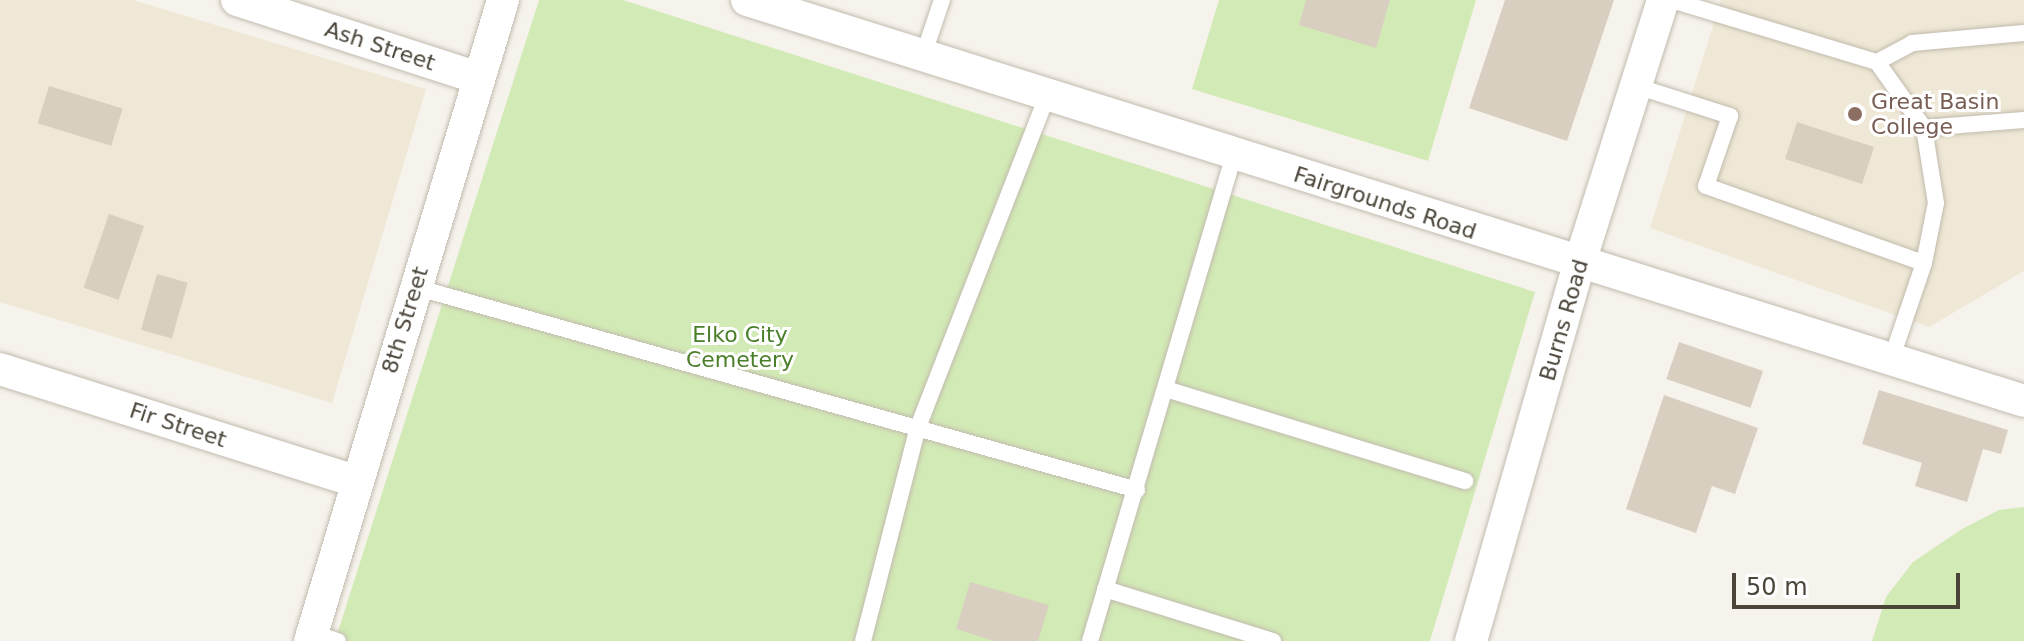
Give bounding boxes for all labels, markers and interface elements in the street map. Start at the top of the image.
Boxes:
street label: Ash Street [322,16,438,76]
place label: Great Basin College [1871,88,1999,140]
marker: Great Basin College [1846,105,1864,123]
street label: Fairgrounds Road [1290,161,1480,245]
street label: Burns Road [1534,256,1594,384]
street label: 8th Street [376,263,434,377]
park label: Elko City Cemetery [686,321,794,372]
street label: Fir Street [126,397,230,453]
scale bar [1736,557,1964,607]
text: 50 m [1746,573,1808,601]

